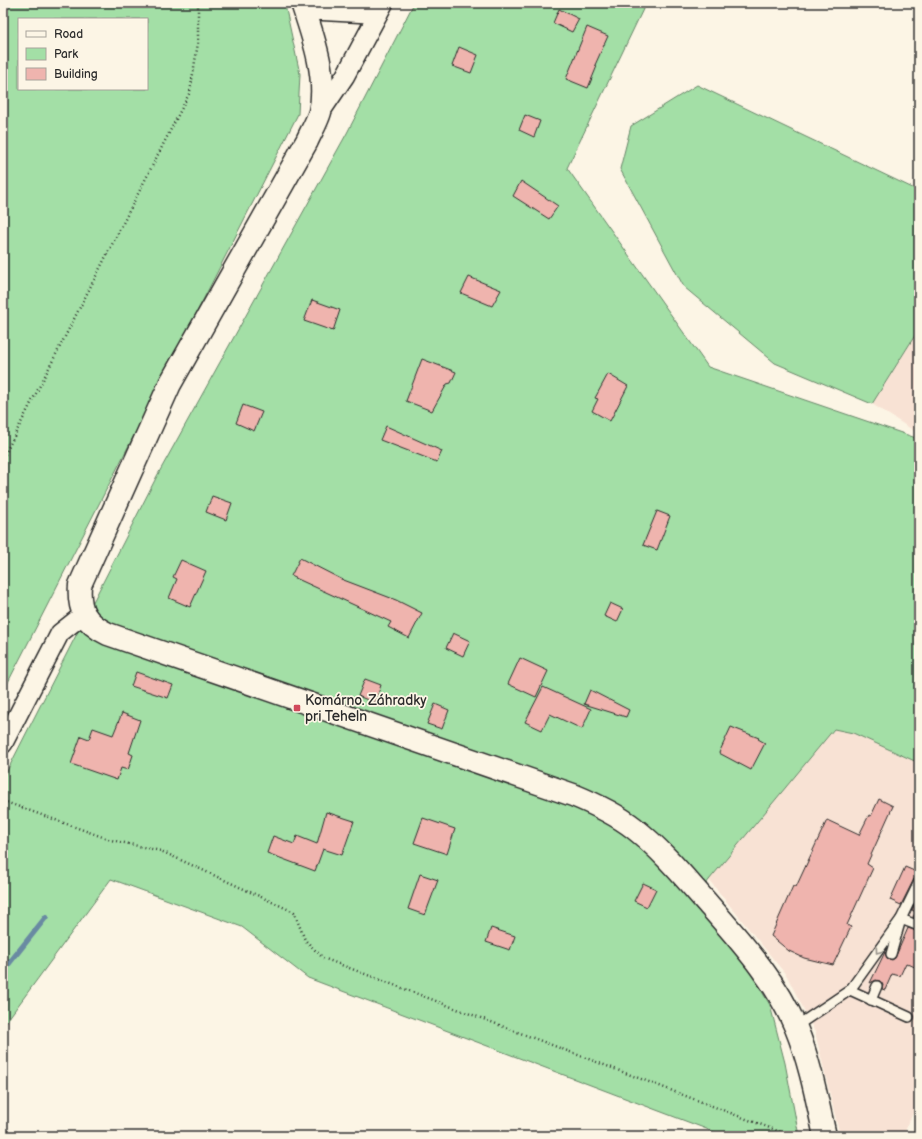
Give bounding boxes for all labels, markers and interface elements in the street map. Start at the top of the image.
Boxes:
legend [18,18,148,90]
text: Road [54,27,83,42]
text: Park [54,47,78,62]
text: Building [54,67,98,82]
place label: Komárno. Záhradky pri Teheln [305,692,427,725]
marker: Komárno. Záhradky pri Teheln [292,703,302,713]
one-way arrow [876,947,883,954]

